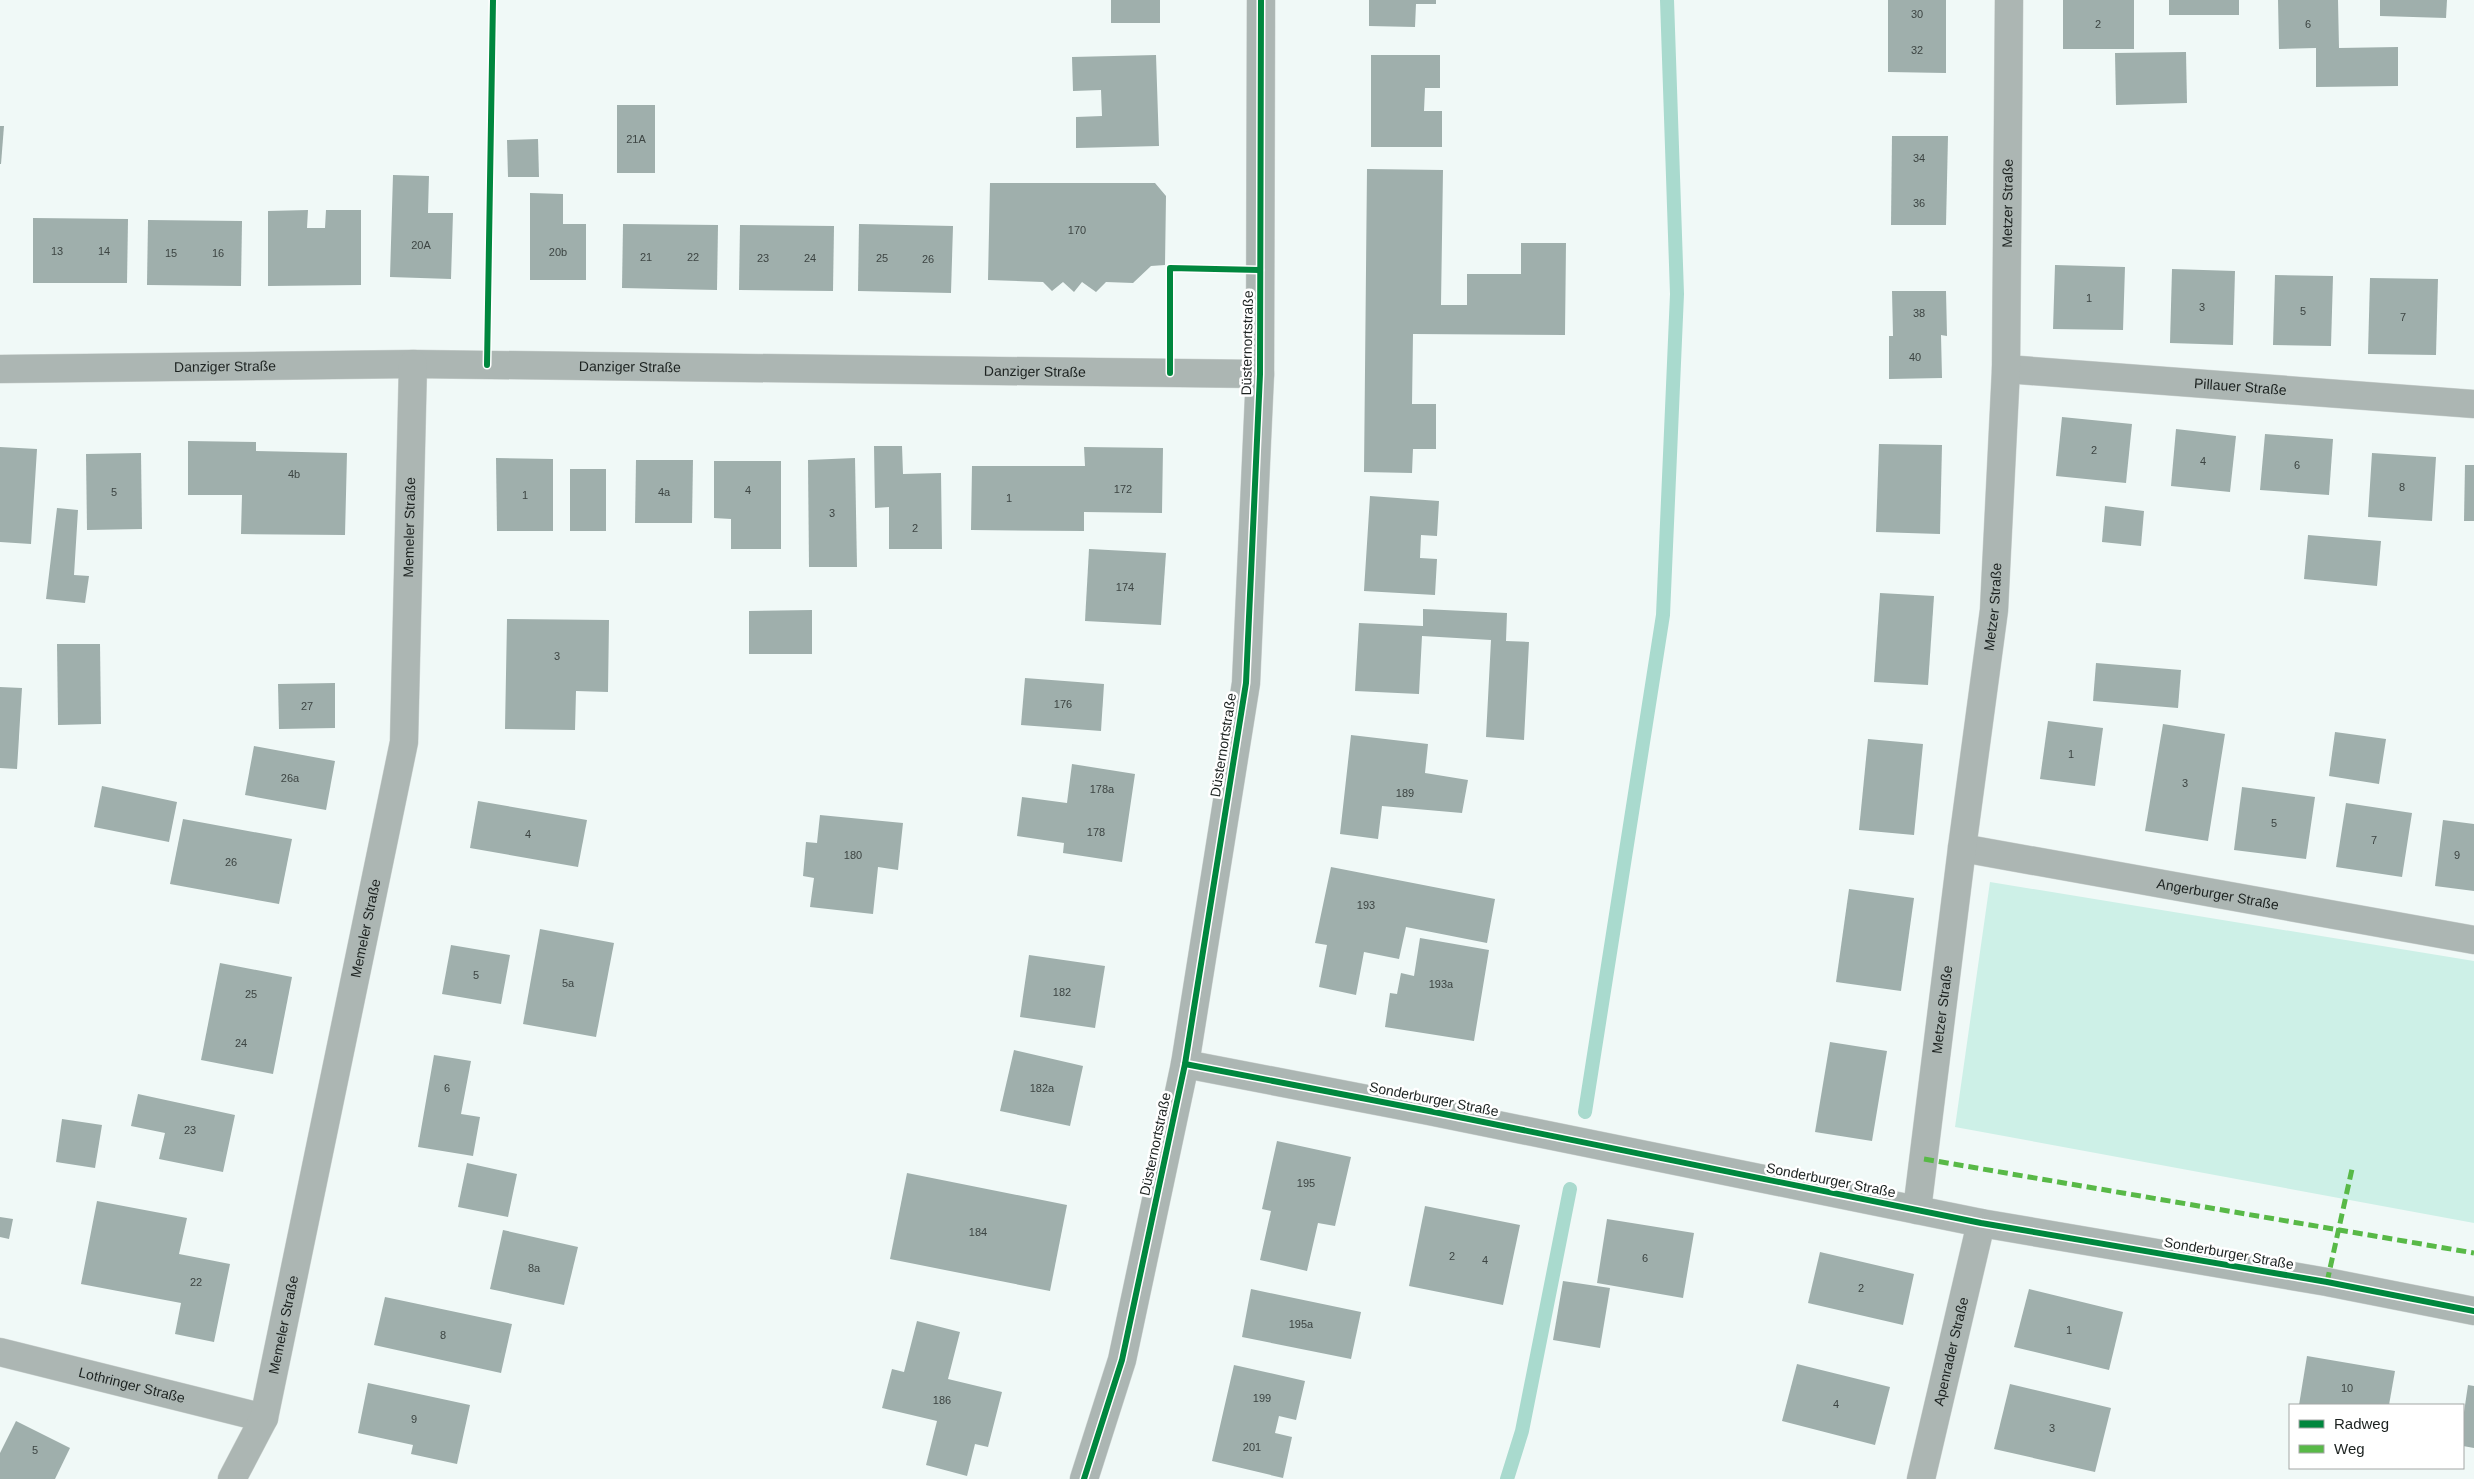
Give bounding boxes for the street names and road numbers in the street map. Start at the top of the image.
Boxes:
street label: Metzer Straße [1999,159,2016,248]
street label: Düsternortstraße [1238,290,1256,396]
street label: Danziger Straße [174,358,276,375]
street label: Danziger Straße [579,358,681,375]
street label: Danziger Straße [984,363,1086,380]
street label: Pillauer Straße [2194,375,2287,398]
street label: Memeler Straße [400,477,418,578]
street label: Metzer Straße [1981,562,2004,652]
street label: Düsternortstraße [1207,692,1239,798]
street label: Angerburger Straße [2156,875,2280,913]
street label: Memeler Straße [347,877,383,979]
street label: Metzer Straße [1929,964,1955,1055]
street label: Sonderburger Straße [1368,1079,1500,1119]
street label: Düsternortstraße [1136,1091,1174,1197]
street label: Sonderburger Straße [1765,1160,1897,1200]
street label: Sonderburger Straße [2163,1234,2295,1272]
street label: Memeler Straße [265,1274,301,1376]
street label: Apenrader Straße [1930,1295,1971,1408]
street label: Lothringer Straße [77,1364,187,1406]

